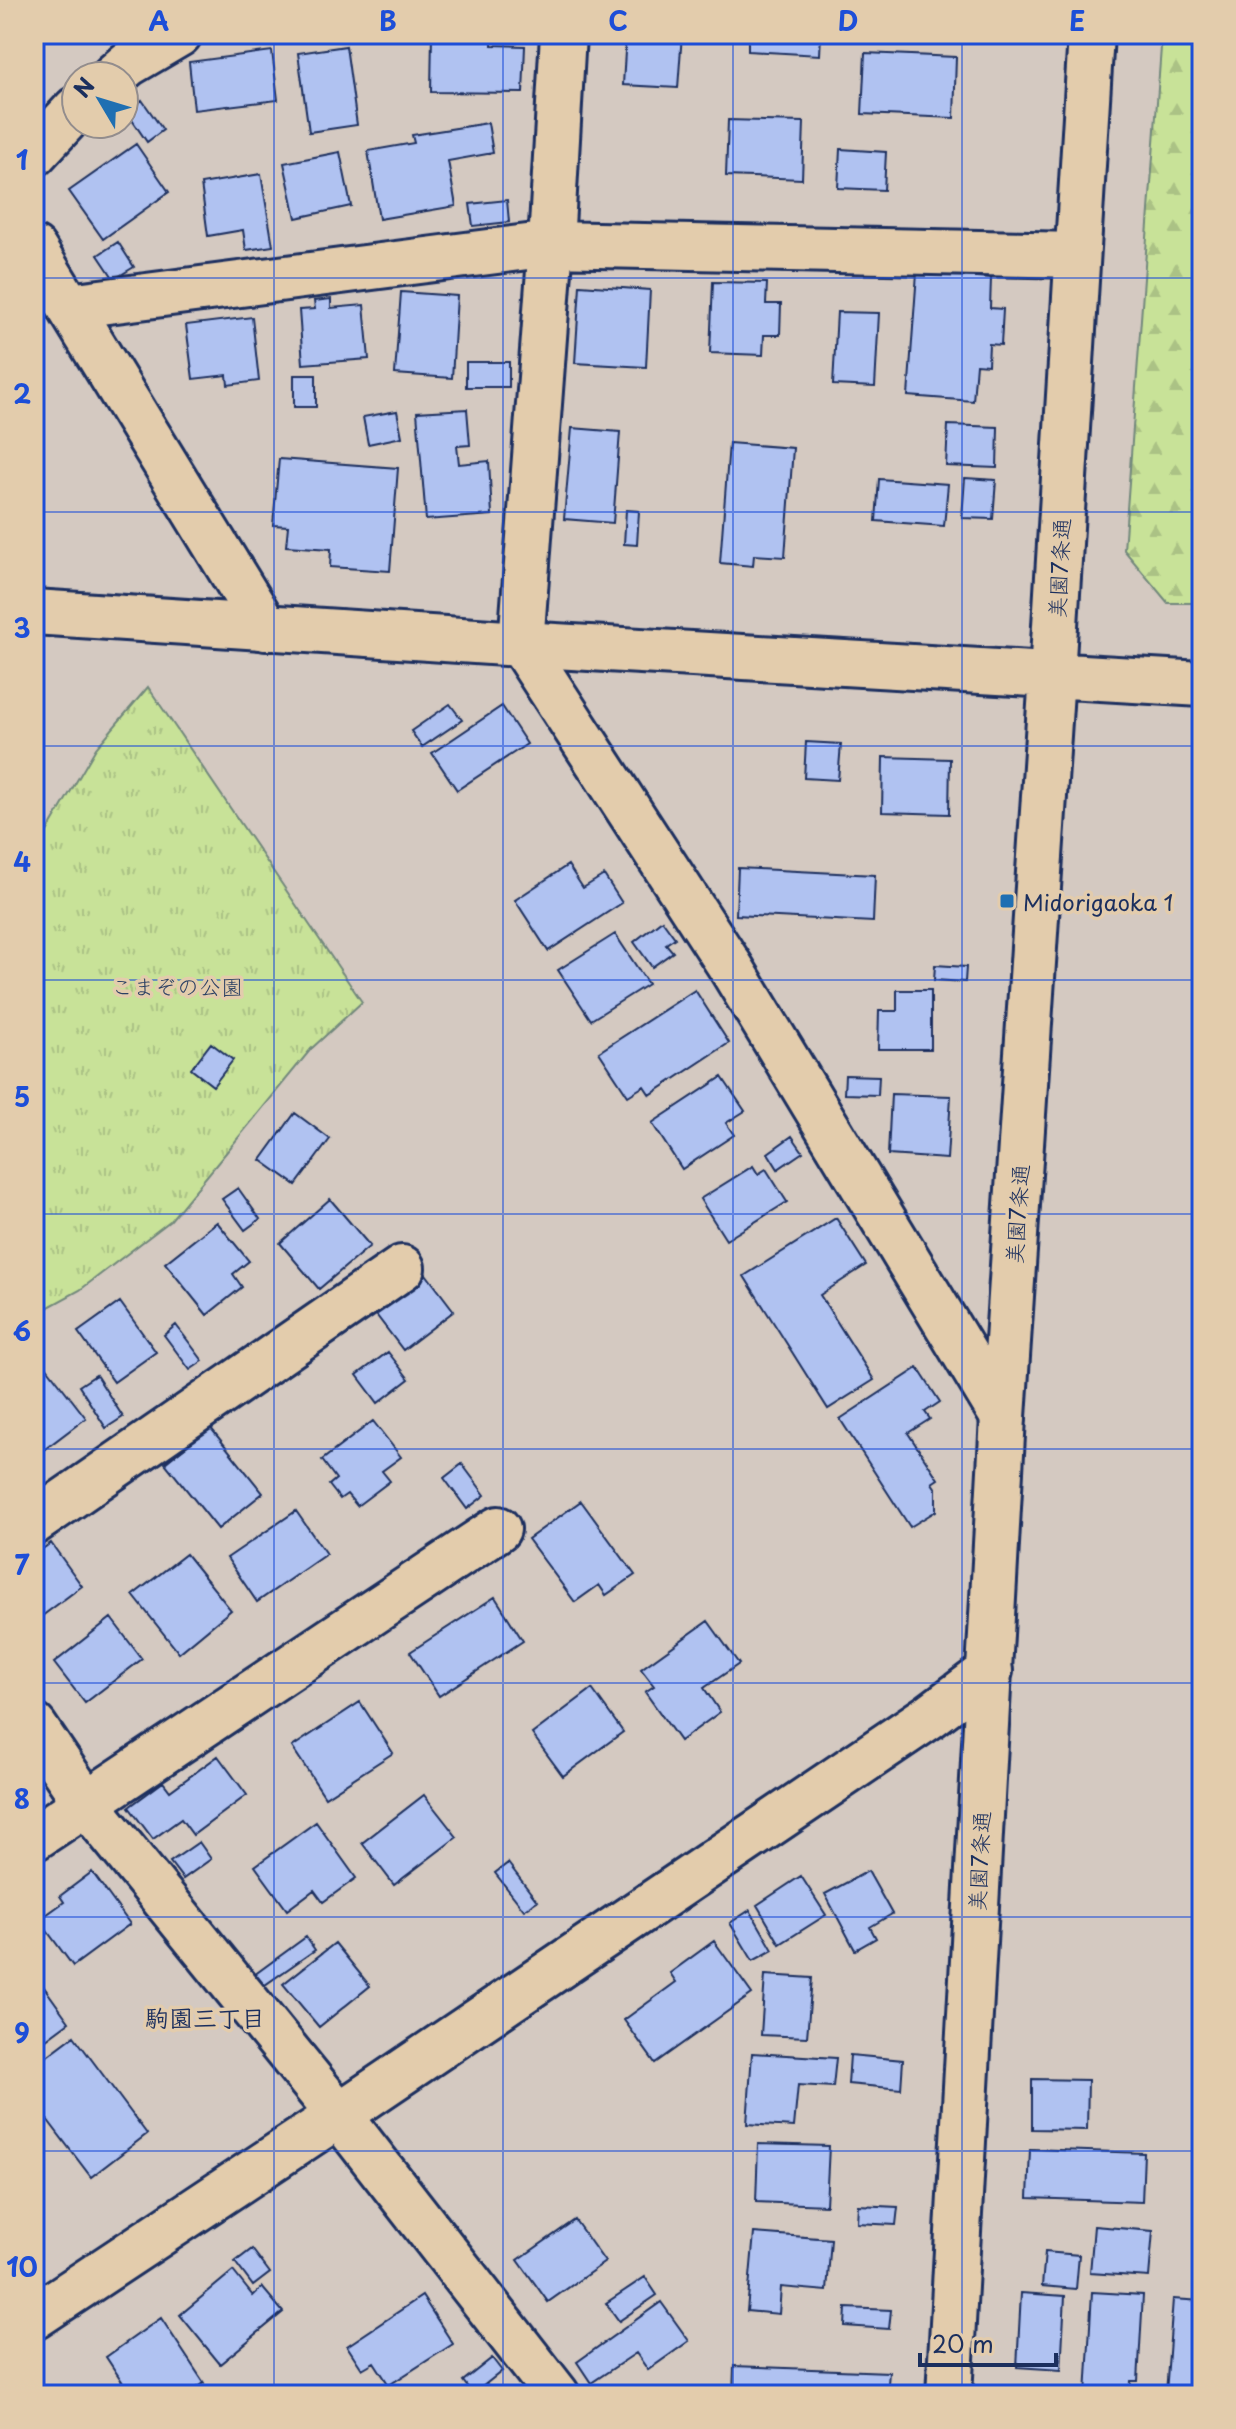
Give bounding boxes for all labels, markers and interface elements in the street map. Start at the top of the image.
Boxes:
text: A [149,1,169,40]
text: B [379,1,397,40]
text: C [608,1,628,40]
text: D [838,1,858,40]
text: E [1069,1,1085,40]
north arrow [60,60,140,140]
text: N [65,70,101,104]
text: 1 [16,140,28,179]
text: 2 [13,374,31,413]
street label: 美園7条通 [1039,517,1077,619]
text: 3 [13,608,31,647]
text: 4 [13,842,31,881]
place label: Midorigaoka 1 [1023,885,1174,918]
marker: Midorigaoka 1 [998,892,1016,910]
park label: こまぞの公園 [111,969,243,1002]
text: 5 [14,1077,30,1116]
street label: 美園7条通 [996,1163,1036,1265]
text: 6 [13,1311,31,1350]
text: 7 [15,1545,30,1584]
text: 8 [14,1779,30,1818]
street label: 美園7条通 [959,1810,997,1912]
district label: 駒園三丁目 [145,1999,265,2035]
text: 9 [14,2013,30,2052]
text: 10 [6,2247,38,2286]
scale bar [920,2317,1056,2367]
text: 20 m [932,2325,994,2361]

